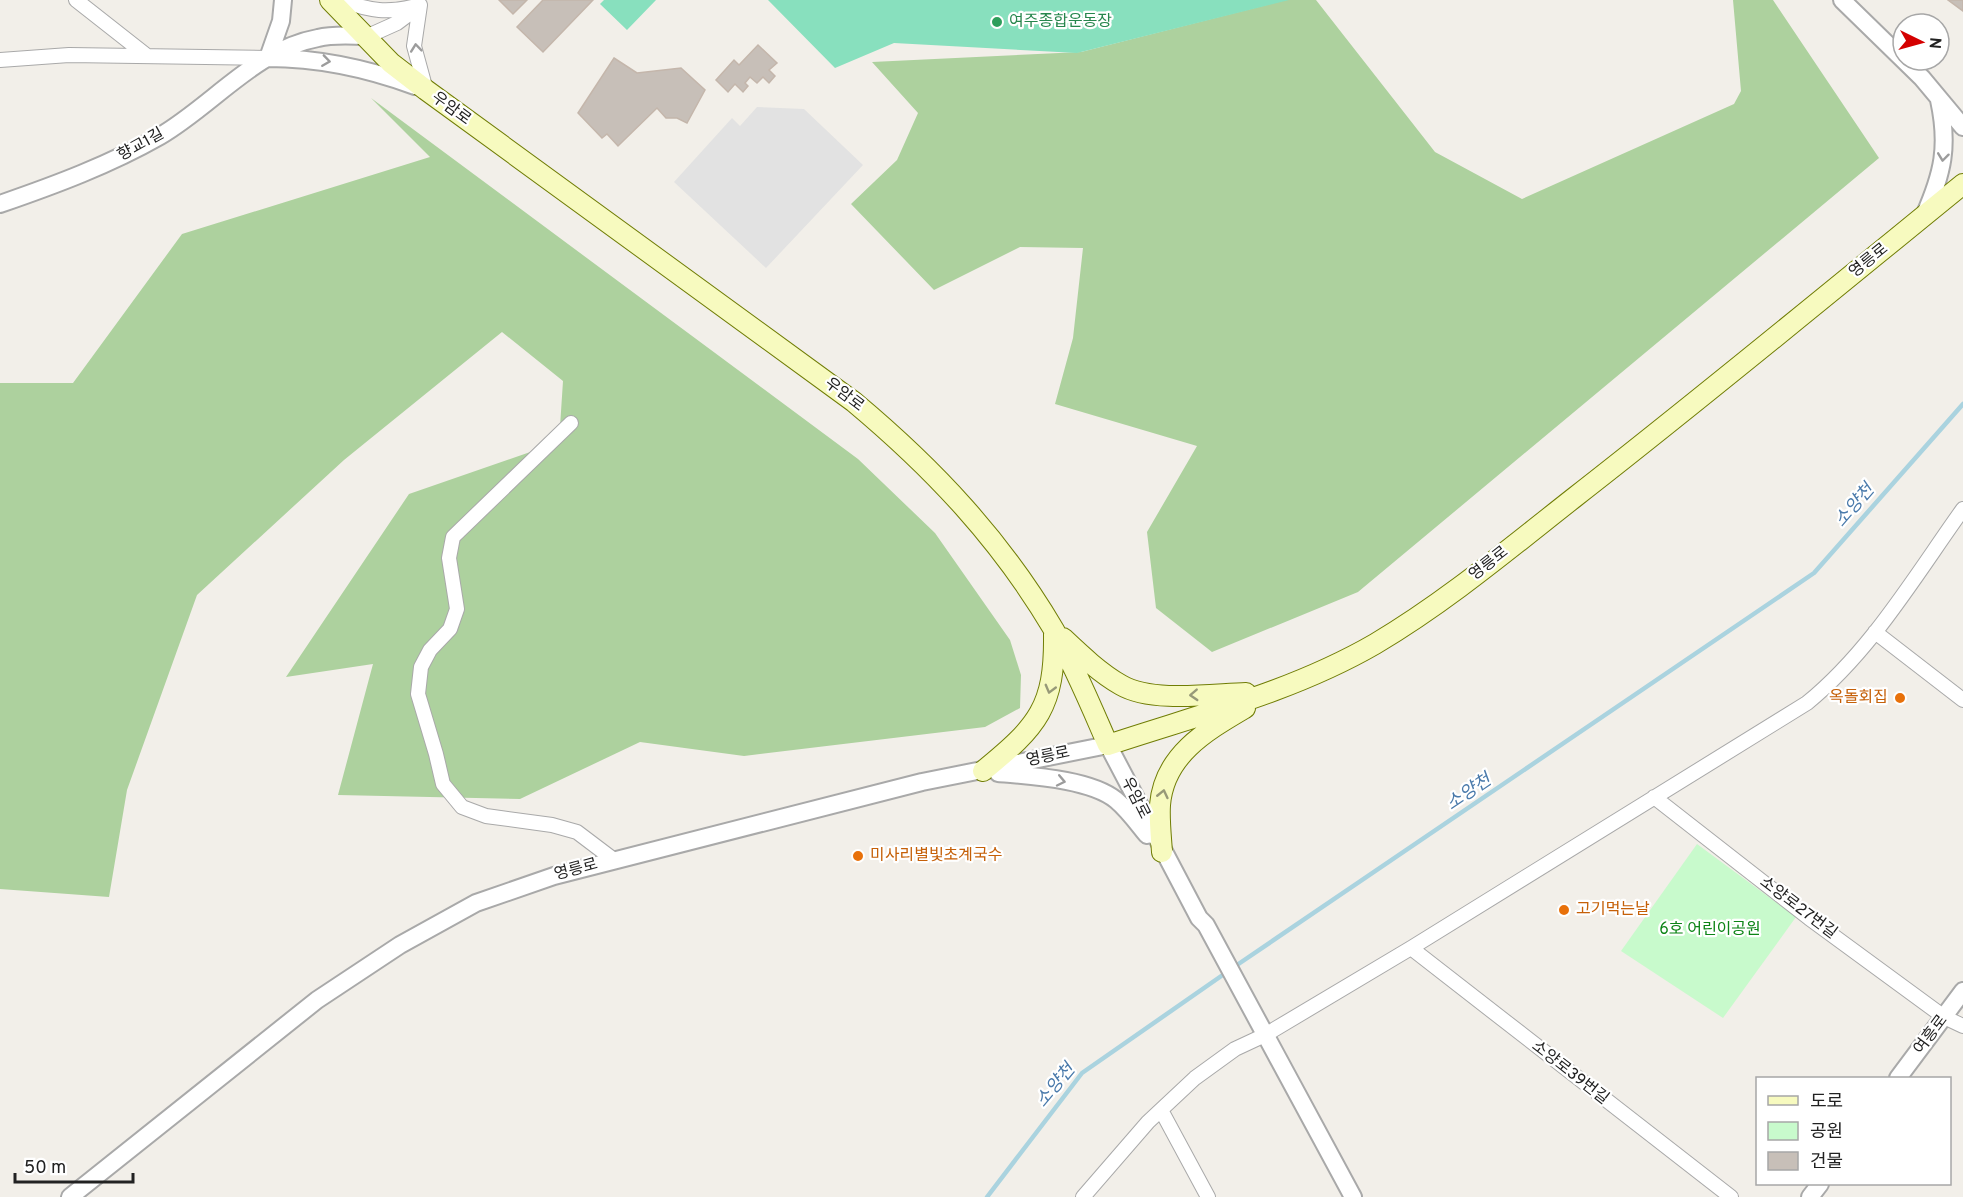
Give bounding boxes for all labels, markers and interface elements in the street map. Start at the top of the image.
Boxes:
place label: 여주종합운동장 [1009,12,1112,32]
north arrow [1891,12,1951,72]
marker: 여주종합운동장 [990,15,1004,29]
text: N [1923,37,1944,50]
one-way arrow [410,43,423,53]
one-way arrow [322,54,331,66]
street label: 우암로 [427,88,475,130]
street label: 향교1길 [114,124,168,166]
one-way arrow [1938,152,1950,161]
street label: 영릉로 [1846,239,1893,283]
street label: 우암로 [820,374,868,416]
water label: 소양천 [1830,478,1882,532]
street label: 영릉로 [1465,542,1513,585]
one-way arrow [1044,684,1057,694]
place label: 옥돌회집 [1829,688,1888,708]
one-way arrow [1189,689,1198,702]
marker: 옥돌회집 [1893,691,1907,705]
street label: 영릉로 [1024,743,1072,771]
water label: 소양천 [1442,768,1498,816]
one-way arrow [1056,773,1066,786]
street label: 우암로 [1116,774,1154,822]
one-way arrow [1155,789,1168,799]
place label: 미사리별빛초계국수 [870,846,1002,866]
marker: 미사리별빛초계국수 [851,849,865,863]
street label: 영릉로 [552,855,600,885]
street label: 소양로27번길 [1755,872,1841,944]
place label: 고기먹는날 [1576,900,1650,920]
marker: 고기먹는날 [1557,903,1571,917]
park label: 6호 어린이공원 [1659,920,1761,940]
street label: 여흥로 [1910,1011,1952,1059]
street label: 소양로39번길 [1527,1037,1613,1109]
water label: 소양천 [1031,1058,1082,1112]
legend [1756,1077,1951,1185]
text: 도로 [1810,1091,1843,1114]
text: 공원 [1810,1121,1843,1144]
scale bar [15,1146,134,1184]
text: 건물 [1810,1151,1843,1174]
text: 50 m [24,1157,66,1180]

